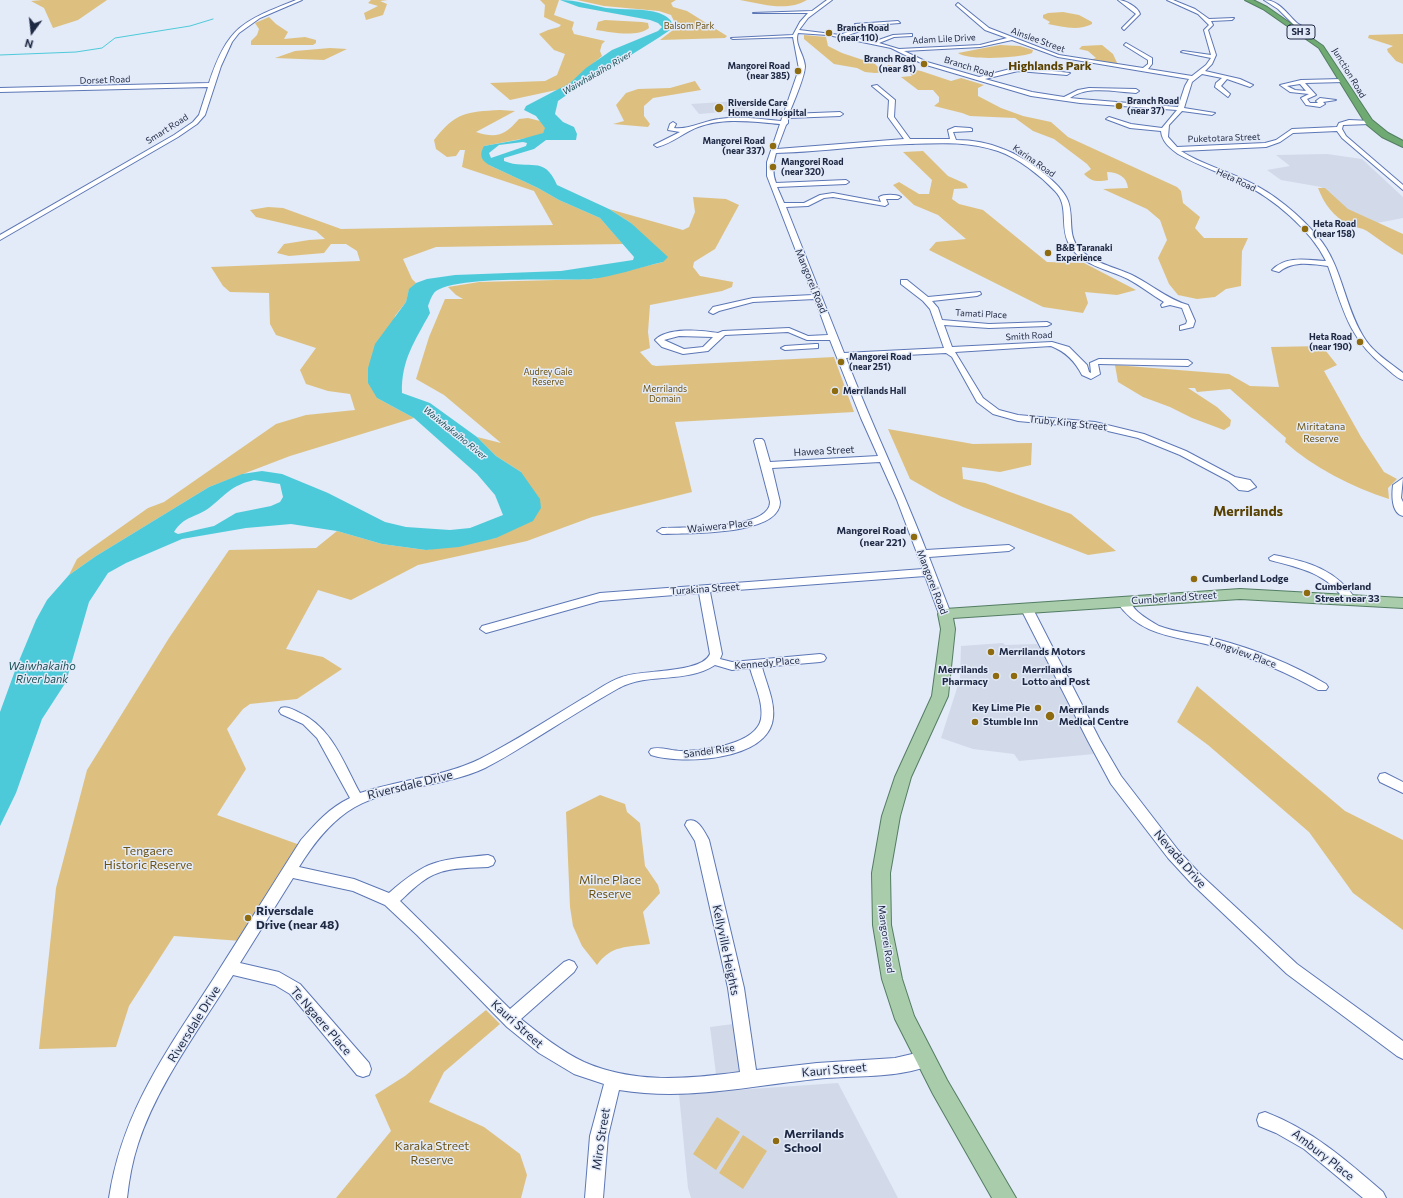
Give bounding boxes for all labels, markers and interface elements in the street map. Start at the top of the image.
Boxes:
north arrow [12,12,52,52]
park label: Balsom Park [664,21,714,31]
place label: Branch Road (near 110) [837,23,889,44]
street label: Ainslee Street [1010,25,1066,55]
road number: SH 3 [1287,25,1315,39]
marker: Branch Road (near 110) [824,28,834,38]
street label: Adam Lile Drive [912,32,976,46]
text: N [23,37,34,51]
street label: Junction Road [1330,46,1368,100]
water label: Waiwhakaiho River [560,49,634,97]
place label: Branch Road (near 81) [864,54,916,75]
street label: Branch Road [943,54,995,80]
marker: Branch Road (near 81) [919,59,929,69]
district label: Highlands Park [1008,59,1092,73]
place label: Mangorei Road (near 385) [727,61,790,82]
marker: Mangorei Road (near 385) [793,66,803,76]
street label: Dorset Road [79,74,131,86]
place label: Branch Road (near 37) [1127,96,1179,117]
place label: Riverside Care Home and Hospital [728,98,806,119]
marker: Branch Road (near 37) [1114,101,1124,111]
marker: Riverside Care Home and Hospital [713,102,725,114]
street label: Smart Road [144,112,190,146]
street label: Puketotara Street [1187,131,1261,145]
place label: Mangorei Road (near 337) [702,136,765,157]
marker: Mangorei Road (near 337) [768,141,778,151]
street label: Karina Road [1011,142,1057,180]
place label: Mangorei Road (near 320) [781,157,844,178]
marker: Mangorei Road (near 320) [768,162,778,172]
street label: Heta Road [1214,166,1258,194]
place label: Heta Road (near 158) [1313,219,1356,240]
marker: Heta Road (near 158) [1300,224,1310,234]
place label: B&B Taranaki Experience [1056,243,1112,264]
street label: Mangorei Road [793,247,829,315]
marker: B&B Taranaki Experience [1043,248,1053,258]
street label: Tamati Place [955,307,1007,321]
street label: Smith Road [1005,329,1053,343]
place label: Heta Road (near 190) [1309,332,1352,353]
marker: Heta Road (near 190) [1355,337,1365,347]
place label: Mangorei Road (near 251) [849,352,912,373]
marker: Mangorei Road (near 251) [836,357,846,367]
park label: Audrey Gale Reserve [523,367,573,388]
park label: Merrilands Domain [643,384,687,405]
marker: Merrilands Hall [830,386,840,396]
place label: Merrilands Hall [843,386,906,396]
water label: Waiwhakaiho River [421,404,489,462]
street label: Truby King Street [1028,413,1108,433]
park label: Miritatana Reserve [1297,421,1345,444]
street label: Hawea Street [793,443,855,459]
district label: Merrilands [1213,503,1283,519]
street label: Waiwera Place [687,517,753,535]
place label: Mangorei Road (near 221) [836,525,906,548]
marker: Mangorei Road (near 221) [909,532,919,542]
street label: Mangorei Road [914,548,950,616]
place label: Cumberland Lodge [1202,573,1288,585]
marker: Cumberland Lodge [1189,574,1199,584]
street label: Turakina Street [670,581,740,597]
place label: Cumberland Street near 33 [1315,581,1380,604]
marker: Cumberland Street near 33 [1302,588,1312,598]
street label: Cumberland Street [1131,589,1217,607]
street label: Longview Place [1208,635,1278,671]
place label: Merrilands Motors [999,646,1085,658]
marker: Merrilands Motors [986,647,996,657]
street label: Kennedy Place [734,654,800,672]
water label: Waiwhakaiho River bank [8,659,76,685]
place label: Merrilands Pharmacy [938,664,988,688]
place label: Merrilands Lotto and Post [1022,664,1090,688]
marker: Merrilands Pharmacy [991,671,1001,681]
marker: Merrilands Lotto and Post [1009,671,1019,681]
place label: Key Lime Pie [972,702,1030,714]
marker: Key Lime Pie [1033,703,1043,713]
place label: Merrilands Medical Centre [1059,704,1129,728]
marker: Merrilands Medical Centre [1044,710,1056,722]
place label: Stumble Inn [983,716,1038,728]
marker: Stumble Inn [970,717,980,727]
street label: Sandel Rise [683,741,735,761]
street label: Riversdale Drive [366,767,454,803]
street label: Nevada Drive [1151,827,1209,891]
park label: Tengaere Historic Reserve [104,844,192,872]
park label: Milne Place Reserve [579,873,641,901]
street label: Kellyville Heights [709,903,743,997]
place label: Riversdale Drive (near 48) [256,904,339,932]
street label: Mangorei Road [875,904,897,974]
marker: Riversdale Drive (near 48) [243,913,253,923]
street label: Riversdale Drive [165,983,223,1065]
street label: Te Ngaere Place [287,984,355,1058]
street label: Kauri Street [488,997,546,1051]
street label: Kauri Street [801,1060,867,1080]
street label: Miro Street [589,1107,613,1171]
street label: Ambury Place [1289,1126,1357,1184]
place label: Merrilands School [784,1127,844,1155]
marker: Merrilands School [771,1136,781,1146]
park label: Karaka Street Reserve [395,1139,469,1167]

